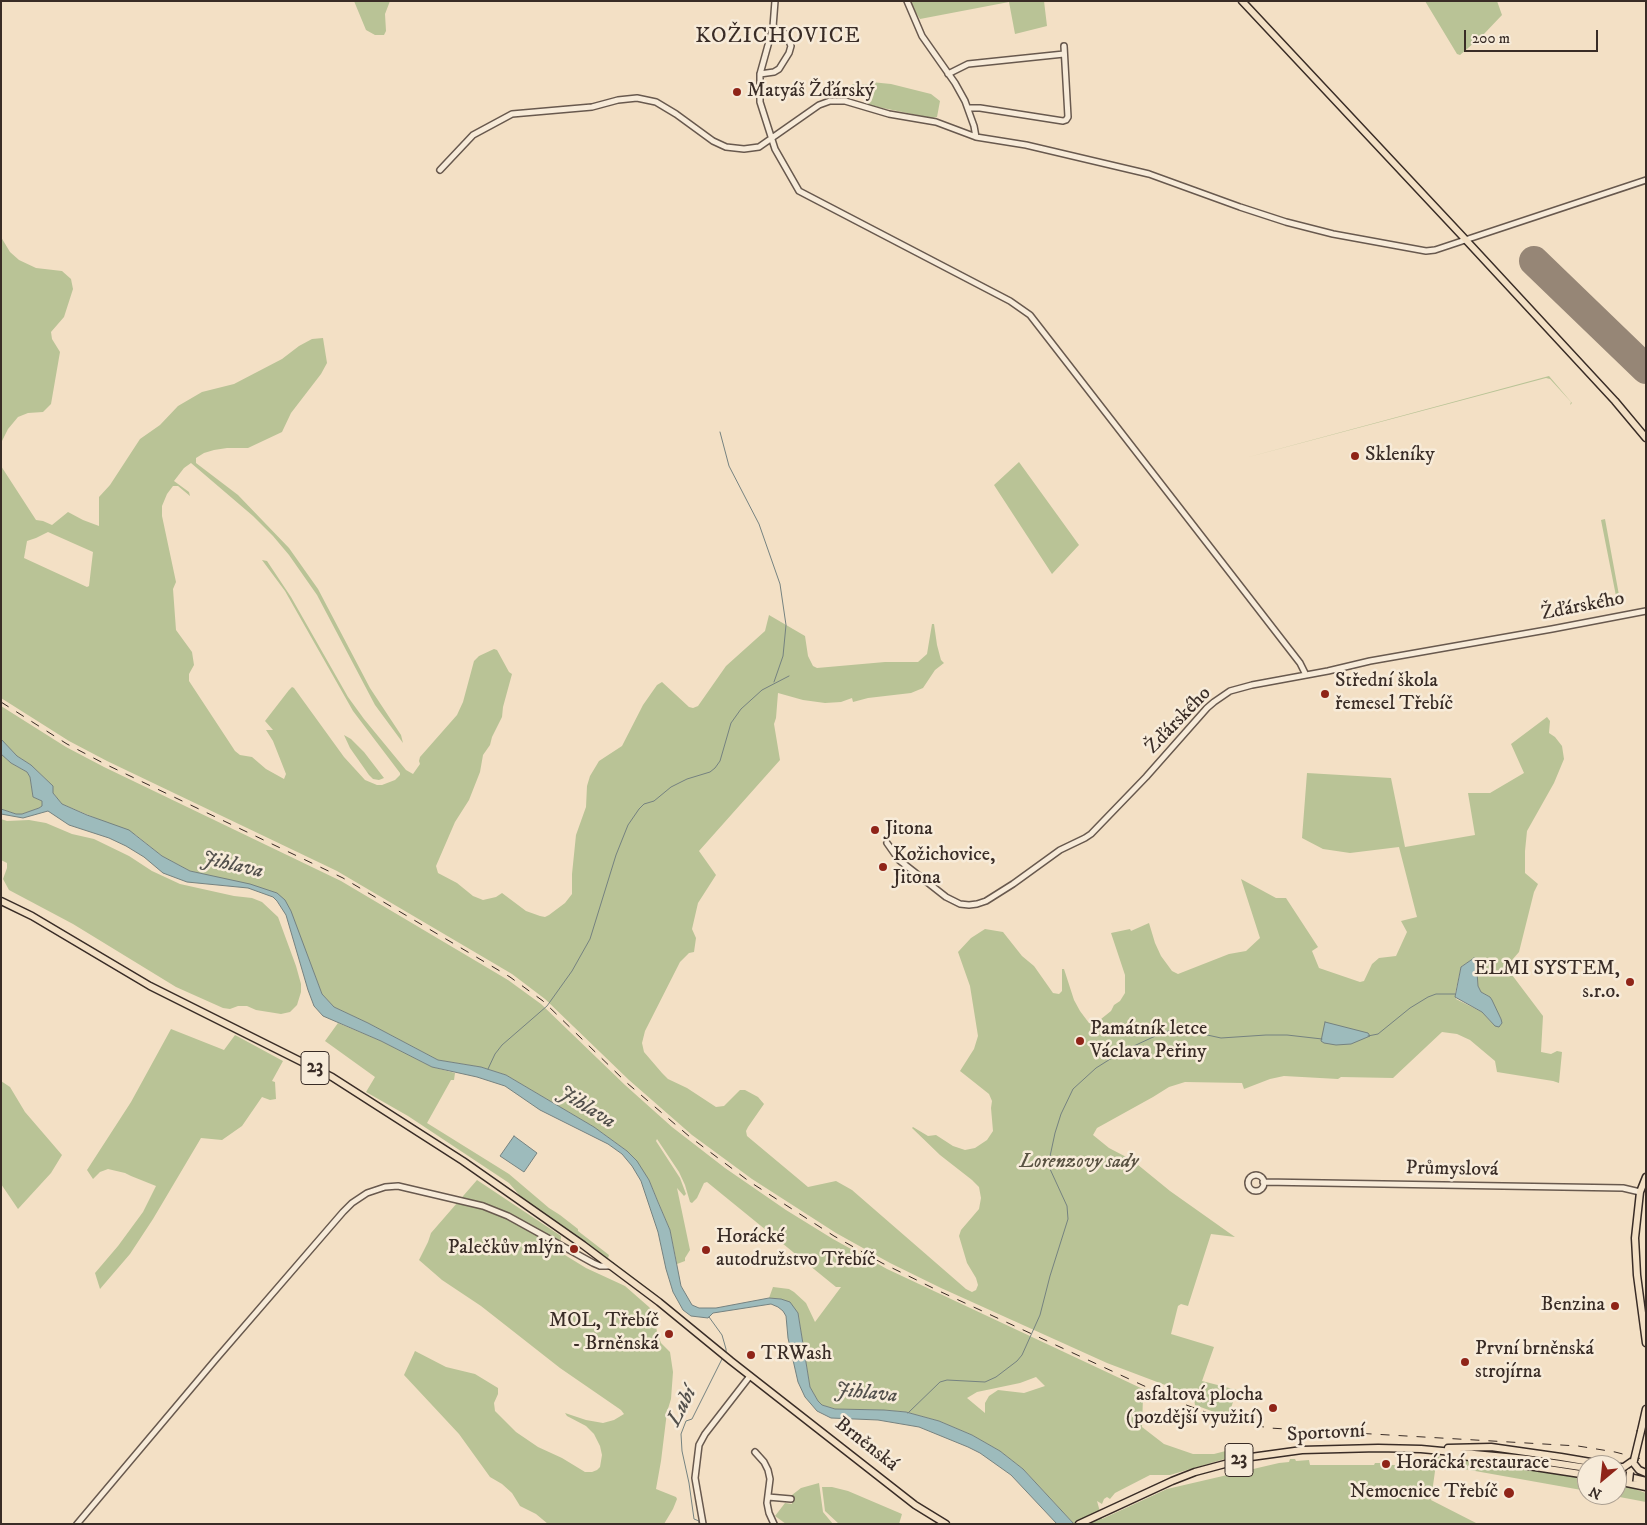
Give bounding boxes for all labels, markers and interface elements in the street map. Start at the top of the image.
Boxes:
scale bar [1467,20,1601,52]
district label: KOŽICHOVICE [694,24,862,50]
text: 200 m [1472,29,1510,48]
place label: Matyáš Žďárský [747,80,875,104]
marker: Matyáš Žďárský [731,86,743,98]
place label: Skleníky [1365,444,1435,468]
marker: Skleníky [1349,450,1361,462]
street label: Žďárského [1539,587,1627,627]
place label: Střední škola řemesel Třebíč [1335,670,1453,717]
street label: Žďárského [1141,682,1217,760]
marker: Střední škola řemesel Třebíč [1319,688,1331,700]
place label: Jitona [885,818,933,842]
marker: Jitona [869,824,881,836]
place label: Kožichovice, Jitona [893,844,995,891]
water label: Jihlava [199,847,265,885]
marker: Kožichovice, Jitona [877,861,889,873]
place label: ELMI SYSTEM, s.r.o. [1474,958,1620,1005]
marker: ELMI SYSTEM, s.r.o. [1624,976,1636,988]
place label: Památník letce Václava Peřiny [1090,1018,1207,1065]
marker: Památník letce Václava Peřiny [1074,1035,1086,1047]
road number: 23 [301,1052,329,1084]
water label: Jihlava [553,1081,619,1135]
park label: Lorenzovy sady [1020,1151,1138,1175]
street label: Průmyslová [1405,1157,1499,1183]
place label: Horácké autodružstvo Třebíč [716,1226,876,1273]
place label: Palečkův mlýn [448,1237,564,1261]
marker: Palečkův mlýn [568,1243,580,1255]
marker: Horácké autodružstvo Třebíč [700,1244,712,1256]
place label: Benzina [1541,1294,1605,1318]
marker: Benzina [1609,1300,1621,1312]
place label: MOL, Třebíč - Brněnská [549,1310,659,1357]
marker: MOL, Třebíč - Brněnská [663,1328,675,1340]
place label: První brněnská strojírna [1475,1338,1594,1385]
place label: TRWash [761,1343,832,1367]
marker: TRWash [745,1349,757,1361]
marker: První brněnská strojírna [1459,1356,1471,1368]
water label: Jihlava [833,1378,899,1410]
water label: Lubí [663,1383,703,1431]
place label: asfaltová plocha (pozdější využití) [1126,1384,1263,1431]
marker: asfaltová plocha (pozdější využití) [1267,1402,1279,1414]
street label: Brněnská [829,1413,903,1477]
street label: Sportovní [1286,1420,1366,1448]
road number: 23 [1225,1444,1253,1476]
place label: Horácká restaurace [1396,1452,1549,1476]
north arrow [1577,1455,1627,1505]
marker: Horácká restaurace [1380,1458,1392,1470]
place label: Nemocnice Třebíč [1350,1481,1498,1505]
text: N [1586,1482,1605,1503]
marker: Nemocnice Třebíč [1502,1486,1516,1500]

